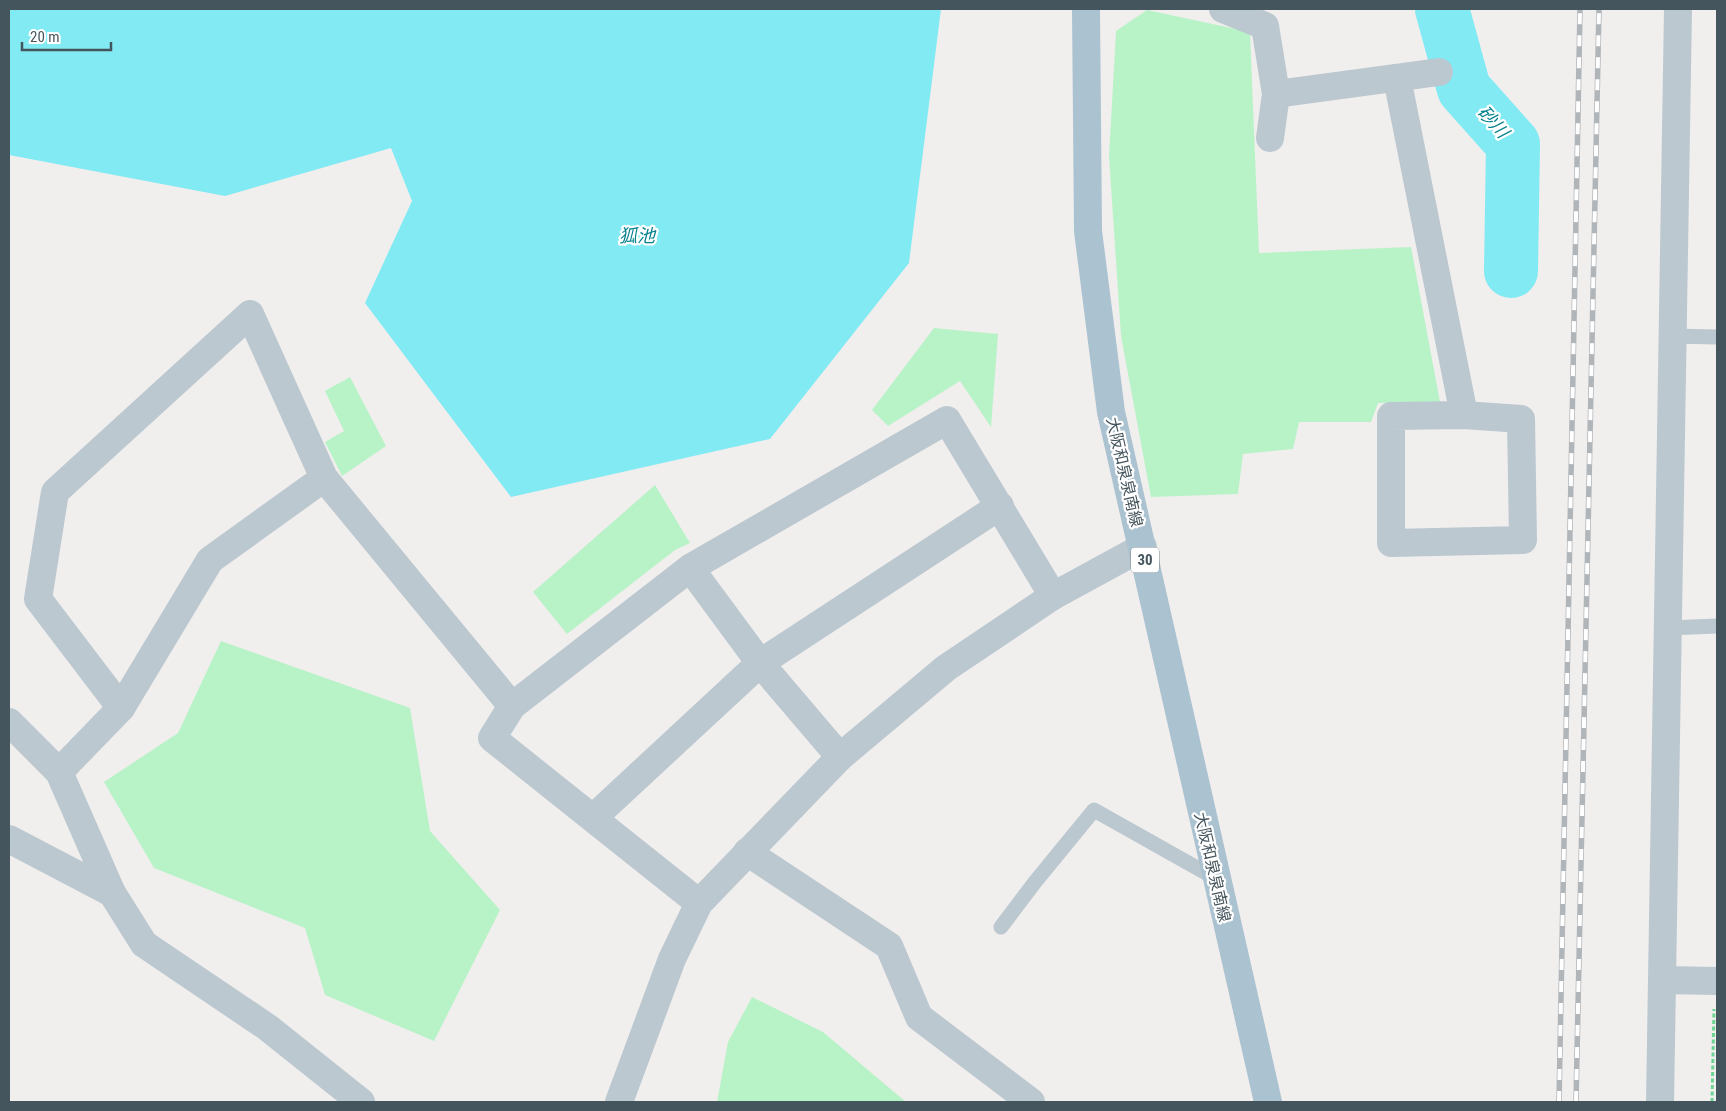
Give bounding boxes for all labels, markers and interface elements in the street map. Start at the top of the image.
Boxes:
scale bar [22,20,111,52]
text: 20 m [30,28,60,46]
water label: 砂川 [1474,101,1515,144]
water label: 狐池 [619,225,657,246]
street label: 大阪和泉泉南線 [1103,415,1146,529]
road number: 30 [1131,548,1159,572]
street label: 大阪和泉泉南線 [1191,810,1234,924]

